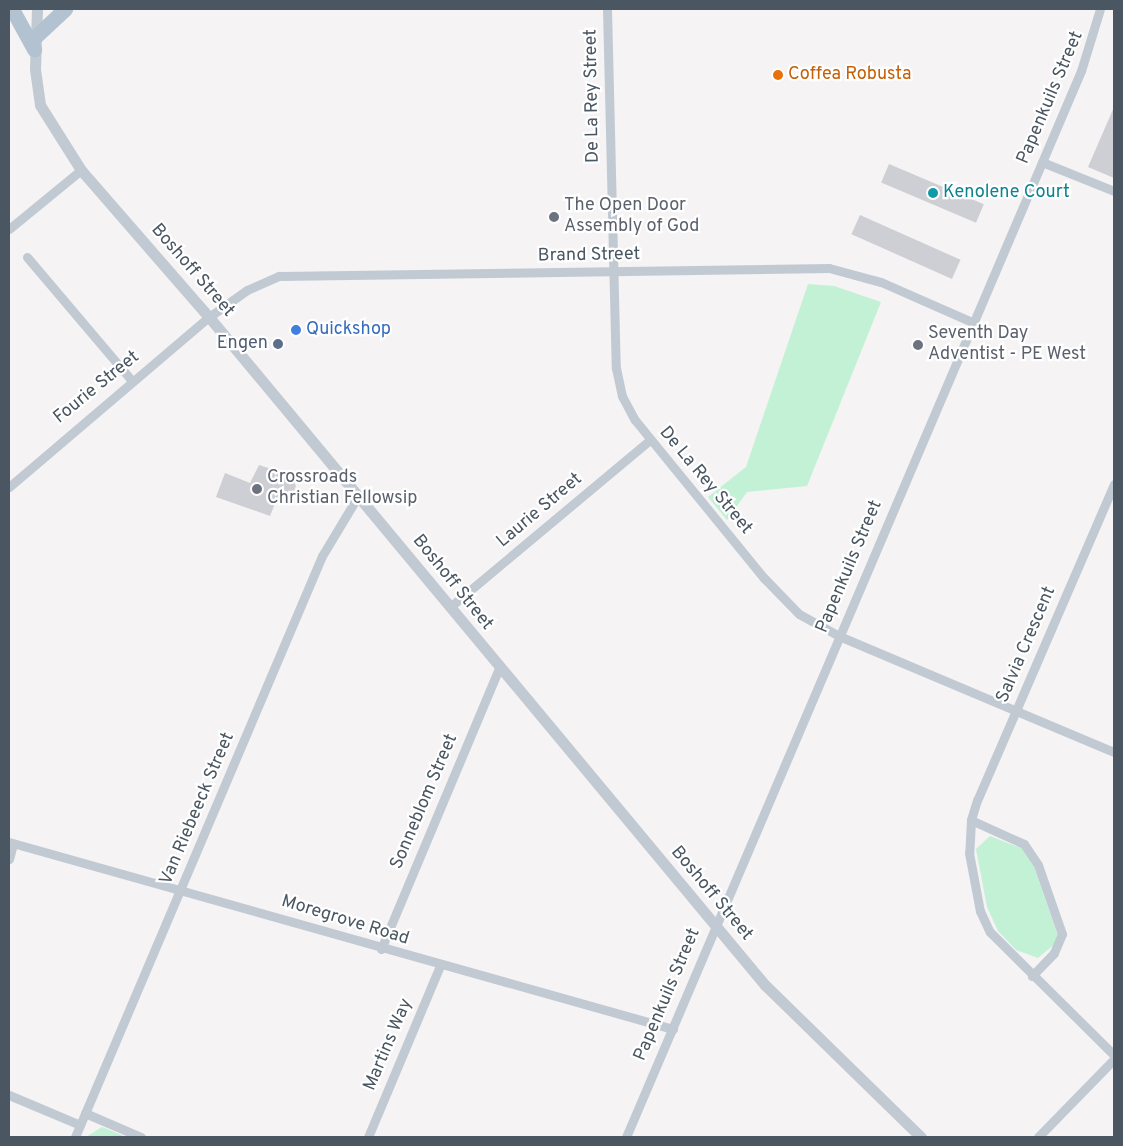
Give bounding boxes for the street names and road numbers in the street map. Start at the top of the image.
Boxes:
street label: Papenkuils Street [1013,28,1089,168]
street label: De La Rey Street [581,29,605,163]
street label: Boshoff Street [146,220,238,322]
street label: Brand Street [538,244,640,268]
street label: Fourie Street [50,347,144,429]
street label: De La Rey Street [654,423,756,539]
street label: Laurie Street [493,469,587,553]
street label: Papenkuils Street [812,497,888,637]
street label: Boshoff Street [407,531,497,635]
street label: Salvia Crescent [993,584,1061,706]
street label: Van Riebeeck Street [156,730,240,888]
street label: Sonneblom Street [387,731,463,873]
street label: Boshoff Street [665,842,757,946]
street label: Moregrove Road [278,891,412,951]
street label: Papenkuils Street [630,925,706,1065]
street label: Martins Way [360,996,418,1094]

